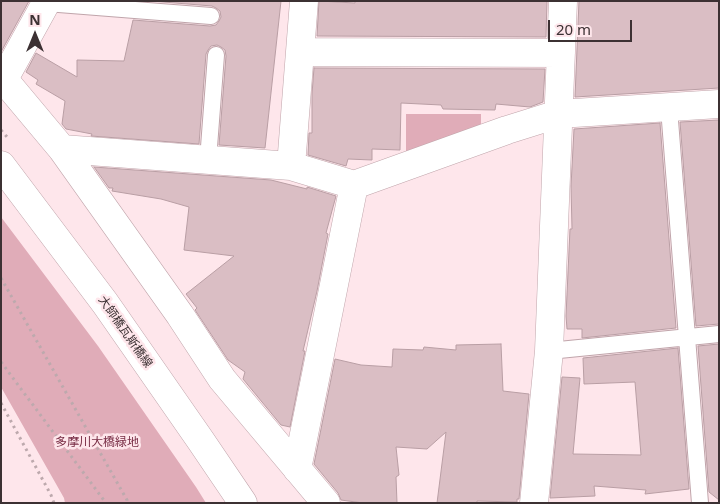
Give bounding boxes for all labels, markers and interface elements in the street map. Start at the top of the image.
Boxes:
north arrow [10,10,60,60]
text: N [29,10,41,29]
scale bar [550,10,634,42]
text: 20 m [556,19,591,39]
street label: 大師橋瓦斯橋線 [95,293,155,371]
park label: 多摩川大橋緑地 [55,436,139,450]

